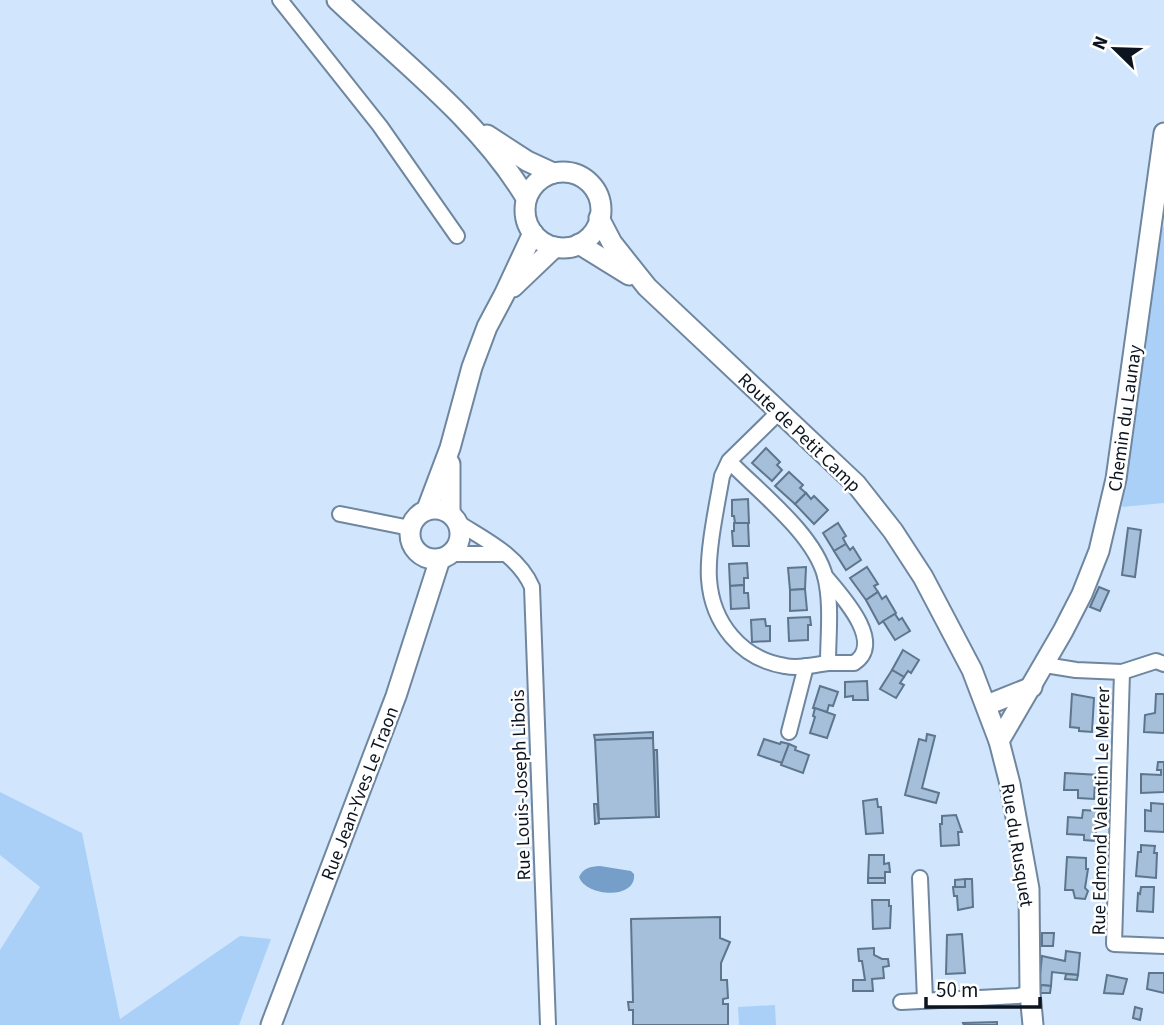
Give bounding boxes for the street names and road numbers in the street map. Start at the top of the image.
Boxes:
street label: Chemin du Launay [1102,343,1149,493]
street label: Route de Petit Camp [731,367,867,499]
street label: Rue Edmond Valentin Le Merrer [1086,686,1117,936]
street label: Rue Louis-Joseph Libois [505,689,538,881]
street label: Rue Jean-Yves Le Traon [315,703,406,884]
street label: Rue du Rusquet [993,782,1040,909]

